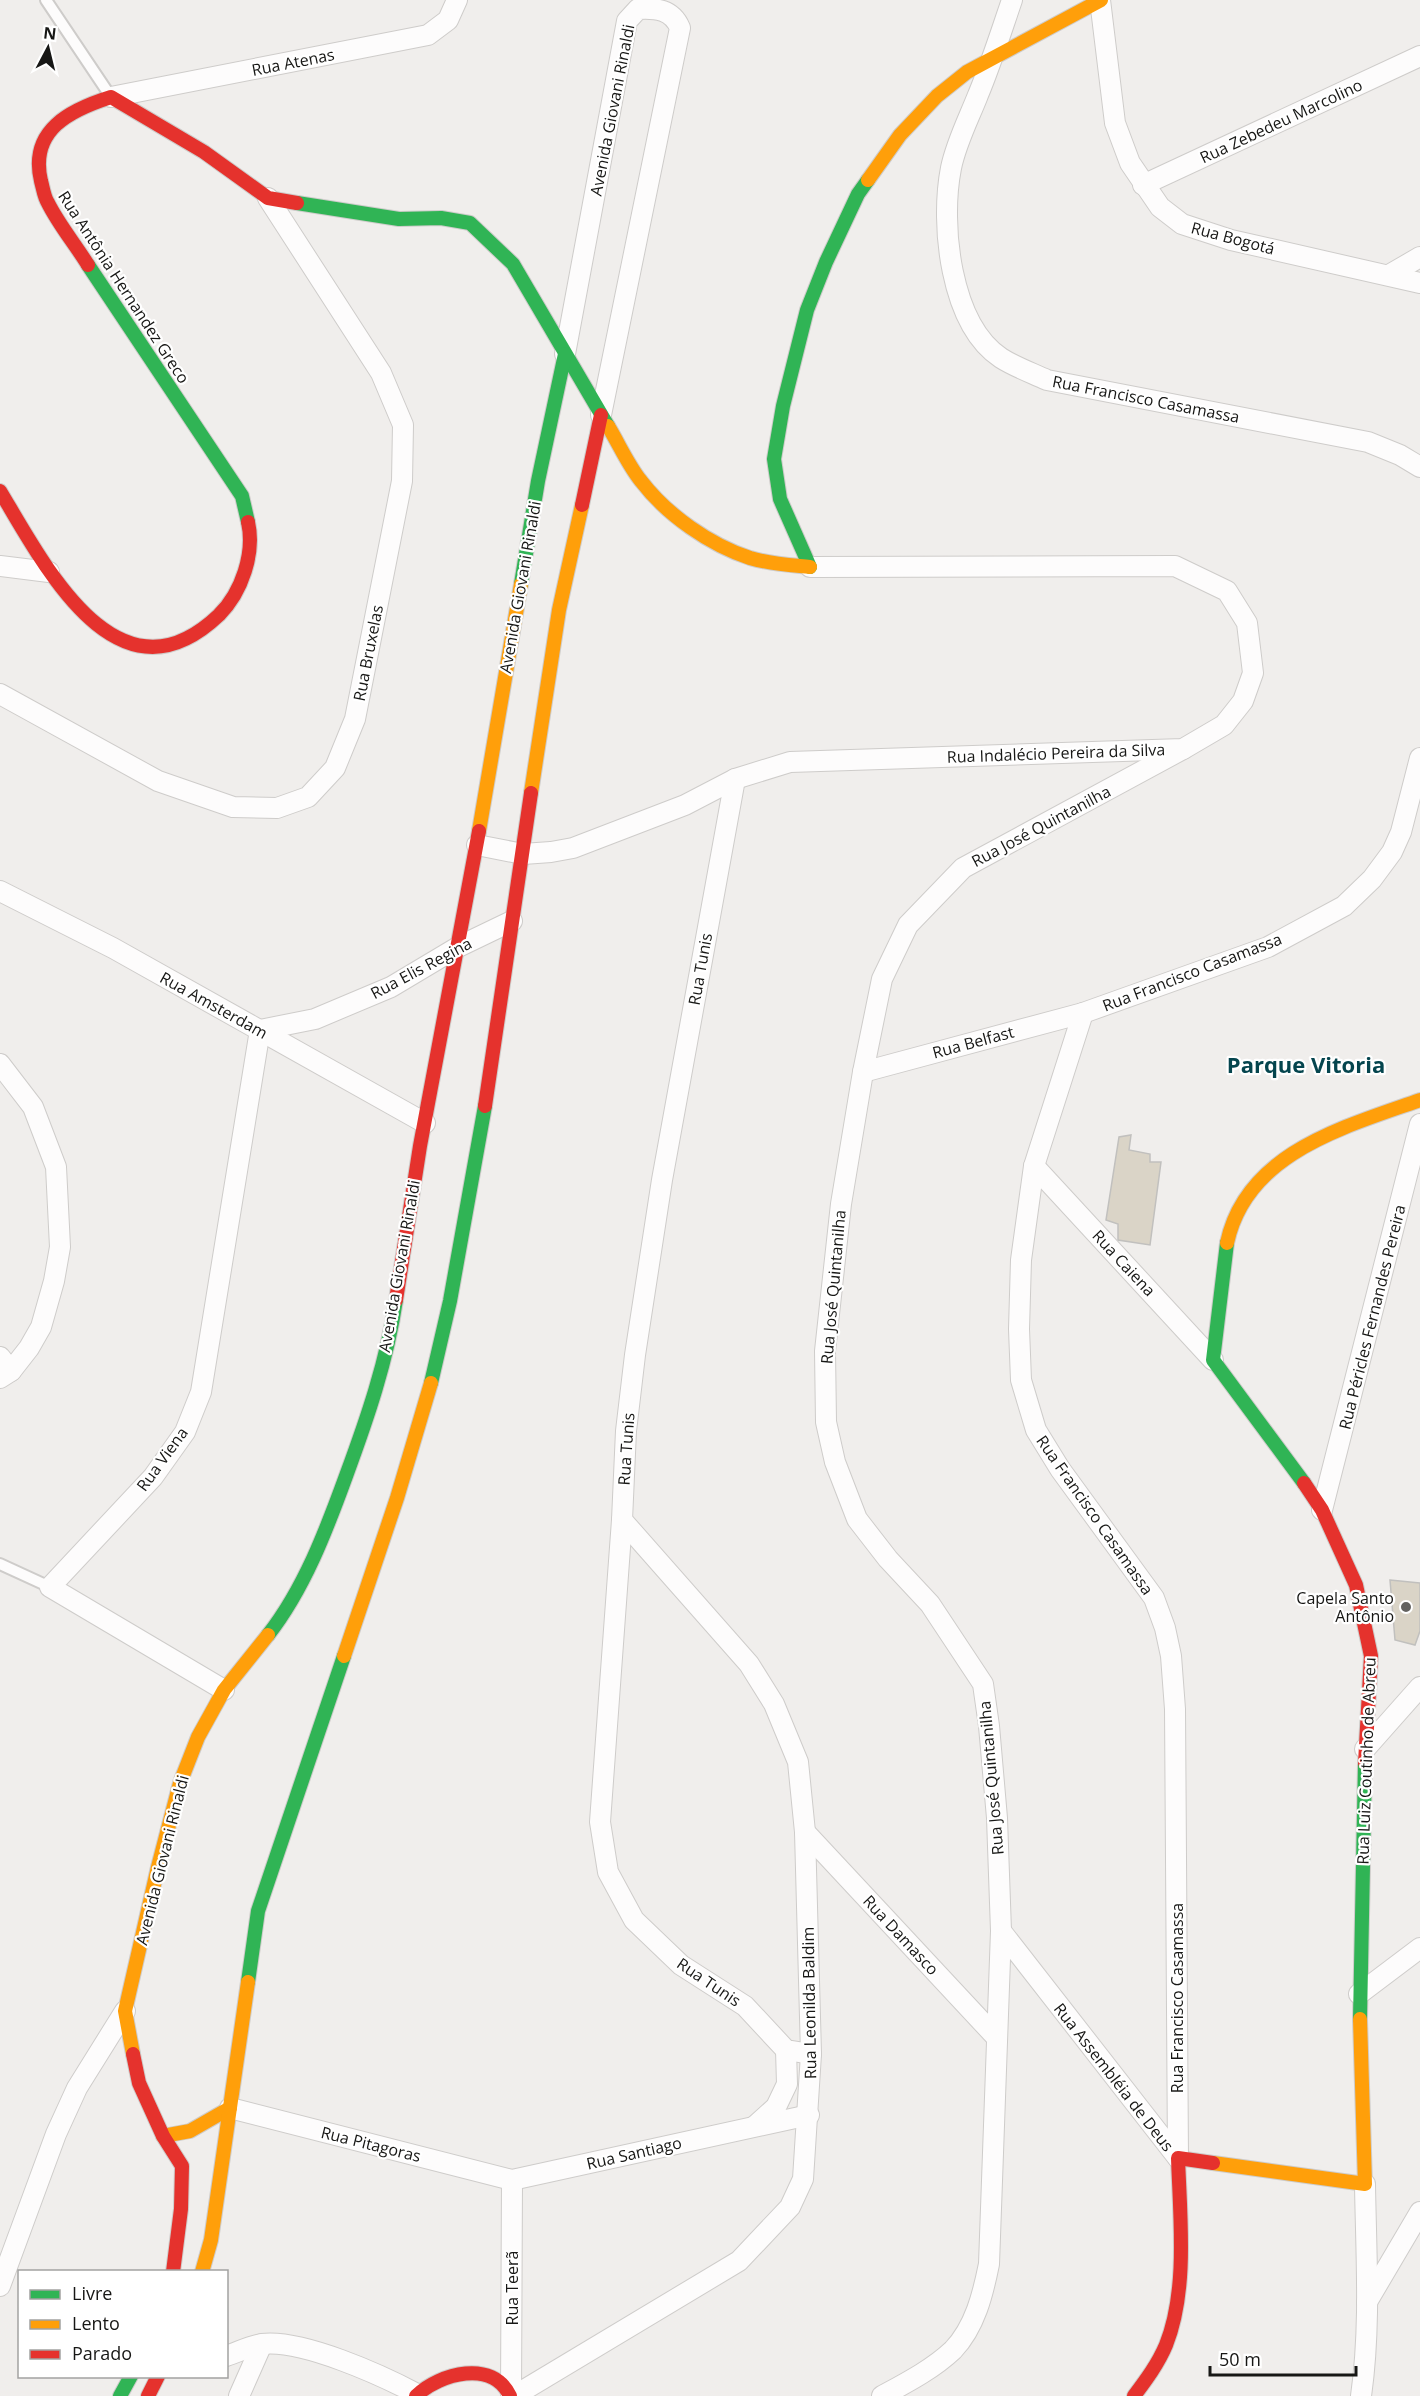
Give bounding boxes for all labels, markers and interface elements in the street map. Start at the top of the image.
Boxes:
north arrow [18,18,78,78]
text: N [42,21,58,45]
street label: Avenida Giovani Rinaldi [585,22,639,198]
street label: Rua Atenas [250,43,336,81]
street label: Rua Zebedeu Marcolino [1196,74,1366,168]
street label: Rua Antônia Hernandez Greco [53,186,195,388]
street label: Rua Bogotá [1189,216,1277,260]
street label: Rua Francisco Casamassa [1050,370,1242,428]
street label: Avenida Giovani Rinaldi [494,499,546,675]
street label: Rua Bruxelas [348,603,388,703]
street label: Rua Indalécio Pereira da Silva [946,738,1166,768]
street label: Rua José Quintanilha [968,780,1114,872]
street label: Rua Francisco Casamassa [1099,928,1285,1016]
street label: Rua Tunis [683,931,717,1007]
street label: Rua Elis Regina [366,932,476,1004]
street label: Rua Amsterdam [156,966,272,1044]
street label: Rua Belfast [930,1020,1017,1063]
district label: Parque Vitoria [1227,1049,1385,1079]
street label: Avenida Giovani Rinaldi [373,1178,425,1354]
street label: Rua Péricles Fernandes Pereira [1333,1202,1411,1432]
street label: Rua José Quintanilha [815,1209,851,1365]
street label: Rua Caiena [1088,1225,1160,1301]
street label: Rua Tunis [612,1412,640,1486]
street label: Rua Viena [131,1423,193,1495]
street label: Rua Francisco Casamassa [1031,1431,1159,1599]
place label: Capela Santo Antônio [1296,1587,1394,1627]
marker: Capela Santo Antônio [1399,1600,1413,1614]
street label: Rua Luiz Coutinho de Abreu [1351,1657,1381,1865]
street label: Rua José Quintanilha [973,1700,1009,1856]
street label: Avenida Giovani Rinaldi [130,1773,194,1947]
street label: Rua Damasco [858,1890,944,1980]
street label: Rua Francisco Casamassa [1166,1903,1188,2093]
street label: Rua Leonilda Baldim [797,1927,821,2079]
street label: Rua Tunis [673,1953,745,2011]
street label: Rua Assembléia de Deus [1049,1998,1179,2156]
street label: Rua Pitagoras [319,2121,423,2167]
street label: Rua Santiago [584,2131,684,2175]
street label: Rua Teerã [501,2251,523,2325]
legend [18,2270,228,2378]
text: Livre [72,2281,112,2305]
text: Lento [72,2311,120,2335]
scale bar [1210,2339,1356,2377]
text: Parado [72,2341,132,2365]
text: 50 m [1219,2347,1261,2371]

